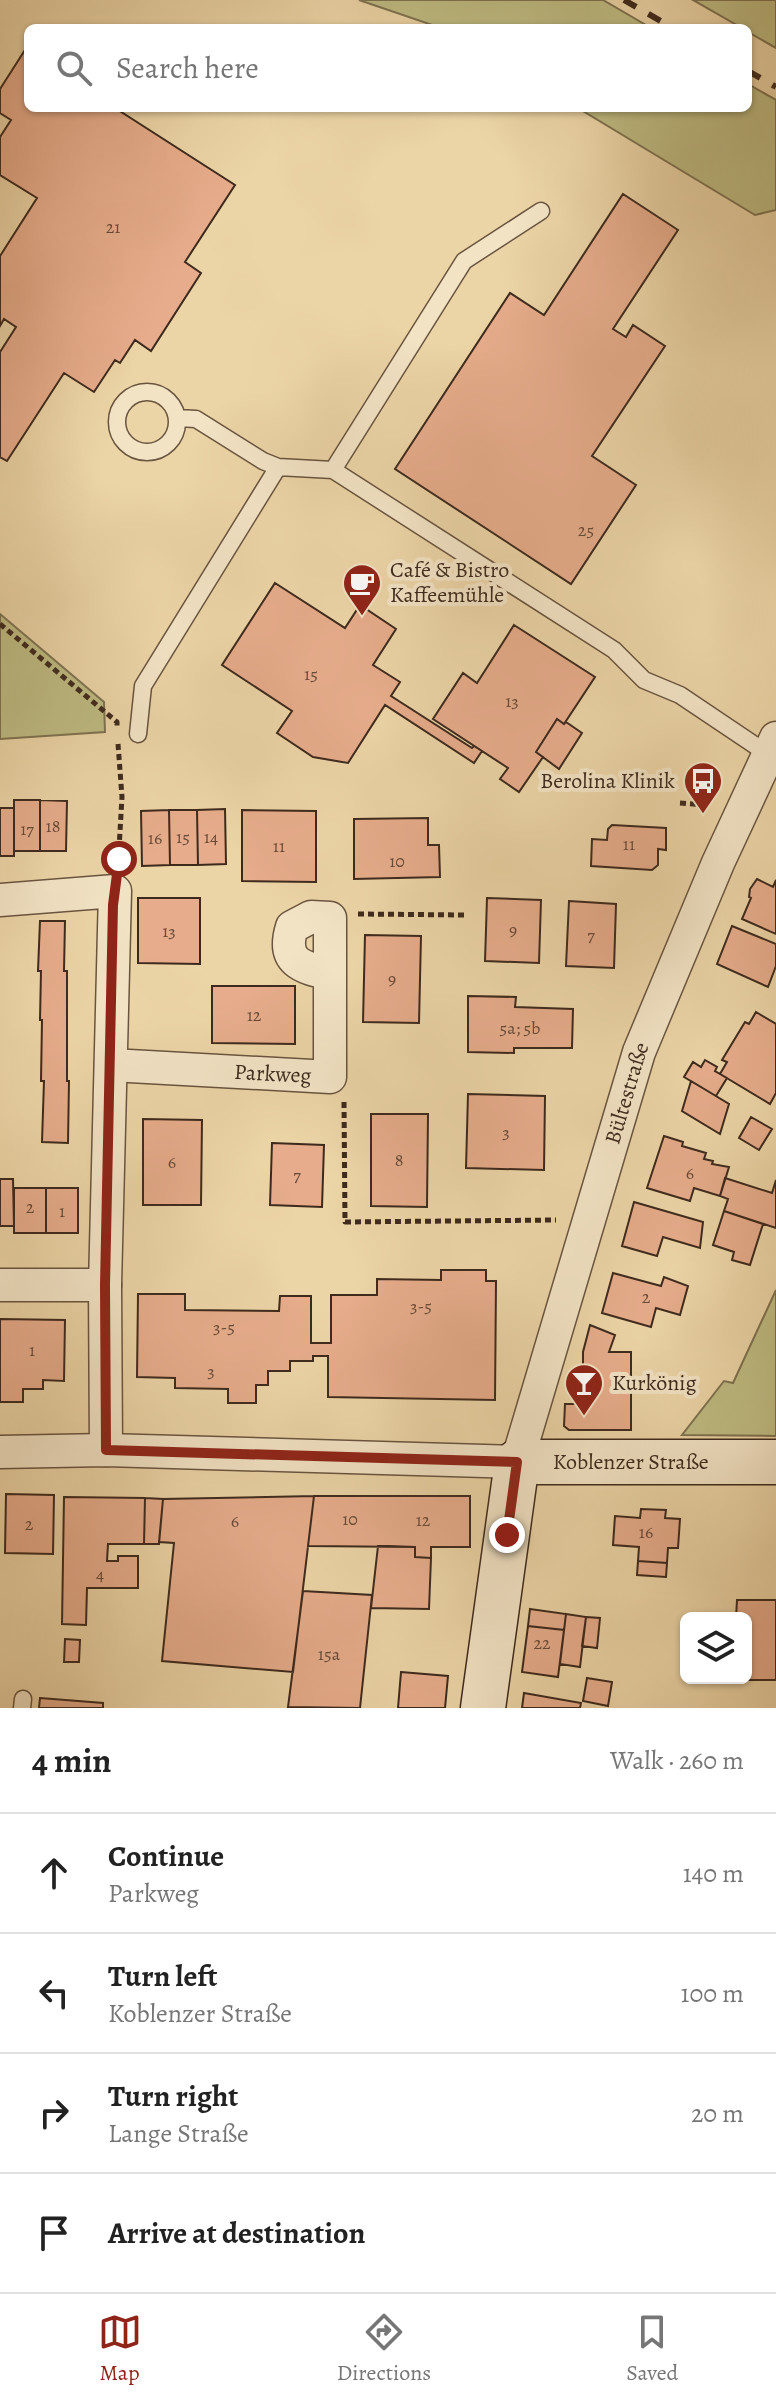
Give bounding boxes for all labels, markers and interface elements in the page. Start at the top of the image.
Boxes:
search box [24,24,752,112]
icon: search [52,46,96,90]
text: Search here [116,48,259,88]
house number: 21 [106,215,120,239]
house number: 25 [578,518,594,542]
place label: Café & Bistro Kaffeemühle [390,555,509,610]
cafe icon: Café & Bistro Kaffeemühle [341,562,383,617]
house number: 15 [304,662,318,686]
house number: 13 [505,689,519,713]
bus stop icon: Berolina Klinik [682,760,724,815]
place label: Berolina Klinik [540,766,675,796]
house number: 18 [46,814,60,838]
house number: 17 [20,817,34,841]
house number: 15 [176,825,190,849]
house number: 14 [204,825,218,849]
house number: 16 [148,826,162,850]
house number: 11 [623,832,635,856]
house number: 11 [273,834,285,858]
route start [101,841,137,877]
house number: 10 [389,849,405,873]
house number: 9 [509,918,517,942]
house number: 13 [162,919,176,943]
house number: 7 [587,923,595,947]
house number: 9 [388,967,396,991]
house number: 12 [247,1003,262,1027]
house number: 5a; 5b [500,1016,540,1040]
street label: Bültestraße [597,1037,657,1148]
street label: Parkweg [233,1057,312,1091]
house number: 3 [502,1120,510,1144]
house number: 8 [395,1148,403,1172]
house number: 6 [168,1150,176,1174]
house number: 6 [686,1161,694,1185]
house number: 7 [293,1163,301,1187]
house number: 2 [26,1195,35,1219]
house number: 1 [59,1199,65,1223]
house number: 2 [642,1285,651,1309]
house number: 3-5 [410,1294,432,1318]
house number: 3-5 [213,1315,235,1339]
house number: 1 [29,1338,35,1362]
house number: 3 [207,1359,215,1383]
bar icon: Kurkönig [563,1362,605,1417]
place label: Kurkönig [612,1368,696,1398]
street label: Koblenzer Straße [553,1447,709,1477]
house number: 10 [342,1507,358,1531]
house number: 12 [416,1508,431,1532]
house number: 6 [231,1509,239,1533]
house number: 2 [25,1512,34,1536]
route end [489,1517,525,1553]
house number: 16 [639,1520,653,1544]
house number: 4 [96,1562,104,1586]
map controls [680,1612,752,1684]
button: layers [680,1612,752,1684]
house number: 22 [533,1631,551,1655]
house number: 15a [318,1642,341,1666]
text: 4 min [32,1737,111,1784]
text: Walk · 260 m [610,1743,744,1778]
text: Continue [108,1836,224,1876]
icon: ahead [32,1851,76,1895]
text: 140 m [683,1856,744,1891]
text: Parkweg [108,1876,199,1911]
text: Turn left [108,1956,217,1996]
icon: left [32,1971,76,2015]
text: 100 m [681,1976,744,2011]
text: Koblenzer Straße [108,1996,292,2031]
text: Turn right [108,2076,238,2116]
icon: right [32,2091,76,2135]
text: 20 m [691,2096,744,2131]
text: Lange Straße [108,2116,249,2151]
icon: arrive [32,2211,76,2255]
text: Arrive at destination [108,2213,365,2253]
tab: Map [98,2310,142,2388]
tab: Directions [337,2310,431,2388]
tab: Saved [626,2310,678,2388]

